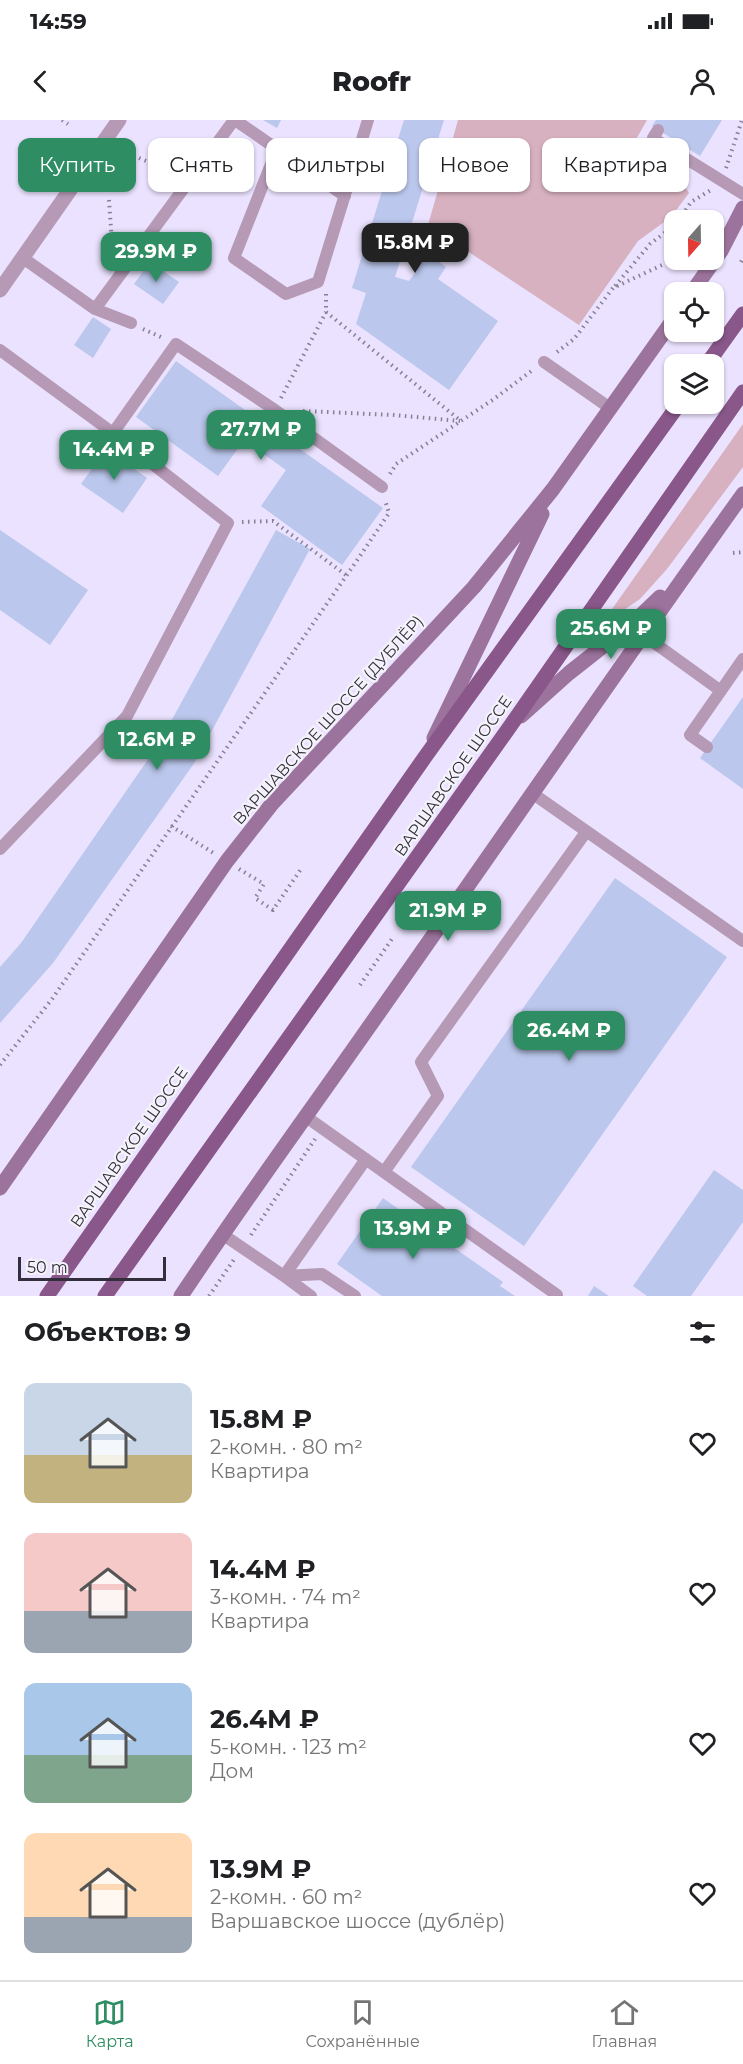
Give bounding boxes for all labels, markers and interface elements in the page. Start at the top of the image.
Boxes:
text: 14:59 [30,8,87,35]
icon: back [24,65,57,98]
text: Roofr [332,65,411,98]
icon: person [686,65,719,98]
chip: Купить [18,138,136,192]
chip: Снять [148,138,254,192]
chip: Фильтры [266,138,407,192]
chip: Новое [419,138,530,192]
chip: Квартира [542,138,689,192]
north arrow [664,210,724,270]
map controls [664,210,724,414]
pin: 15.8M ₽ [360,223,470,274]
text: 15.8M ₽ [376,230,454,254]
pin: 29.9M ₽ [101,232,211,283]
text: 29.9M ₽ [115,239,197,263]
button: locate [664,282,724,342]
button: layers [664,354,724,414]
pin: 27.7M ₽ [206,410,316,461]
text: 27.7M ₽ [221,417,301,441]
pin: 14.4M ₽ [59,430,169,481]
text: 14.4M ₽ [73,437,155,461]
pin: 25.6M ₽ [556,609,666,660]
street label: ВАРШАВСКОЕ ШОССЕ (ДУБЛЁР) [228,611,427,828]
text: 25.6M ₽ [570,616,652,640]
street label: ВАРШАВСКОЕ ШОССЕ [390,692,516,860]
pin: 12.6M ₽ [102,720,212,771]
text: 12.6M ₽ [118,727,196,751]
pin: 21.9M ₽ [393,891,503,942]
text: 21.9M ₽ [409,898,487,922]
pin: 26.4M ₽ [514,1011,624,1062]
text: 26.4M ₽ [527,1018,611,1042]
street label: ВАРШАВСКОЕ ШОССЕ [66,1063,192,1231]
pin: 13.9M ₽ [358,1209,468,1260]
text: 13.9M ₽ [374,1216,452,1240]
scale bar [18,1254,166,1282]
text: 50 m [27,1258,68,1277]
text: Объектов: 9 [24,1316,191,1348]
icon: filters [686,1316,719,1349]
text: 15.8M ₽ [210,1403,312,1435]
icon: home [72,1407,144,1479]
icon: heart [686,1427,719,1460]
text: 2-комн. · 80 m² [210,1435,363,1459]
text: Квартира [210,1459,310,1483]
text: 14.4M ₽ [210,1553,316,1585]
icon: home [72,1557,144,1629]
icon: heart [686,1577,719,1610]
text: 3-комн. · 74 m² [210,1585,361,1609]
text: Квартира [210,1609,310,1633]
text: 26.4M ₽ [210,1703,319,1735]
icon: home [72,1707,144,1779]
icon: heart [686,1727,719,1760]
text: 5-комн. · 123 m² [210,1735,367,1759]
text: Дом [210,1759,254,1783]
text: 13.9M ₽ [210,1853,311,1885]
icon: home [72,1857,144,1929]
icon: heart [686,1877,719,1910]
text: 2-комн. · 60 m² [210,1885,362,1909]
text: Варшавское шоссе (дублёр) [210,1909,505,1933]
tab: Карта [86,1996,134,2051]
tab: Сохранённые [305,1996,420,2051]
tab: Главная [591,1996,657,2051]

